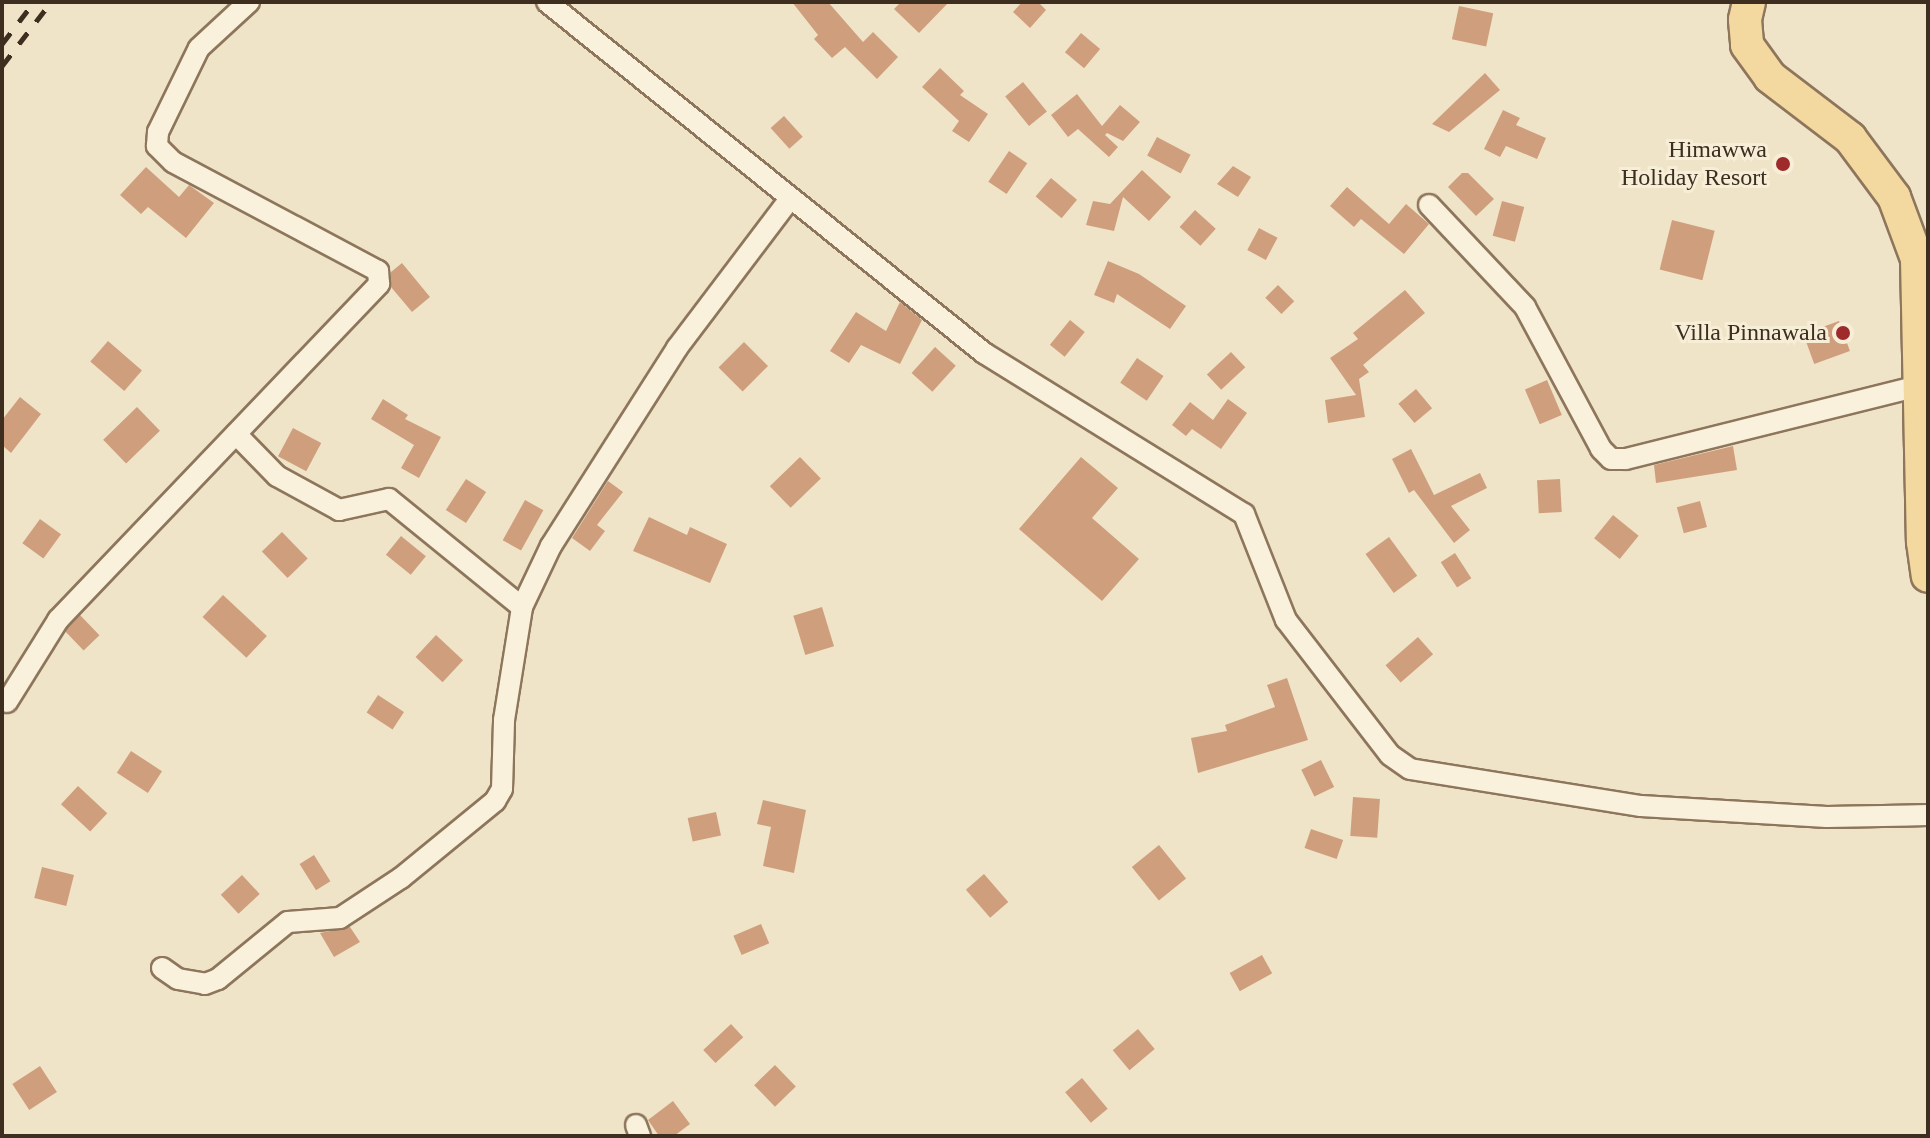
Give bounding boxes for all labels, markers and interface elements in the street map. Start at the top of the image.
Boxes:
place label: Himawwa Holiday Resort [1621,136,1767,192]
marker: Himawwa Holiday Resort [1774,155,1792,173]
place label: Villa Pinnawala [1674,319,1827,347]
marker: Villa Pinnawala [1834,324,1852,342]

